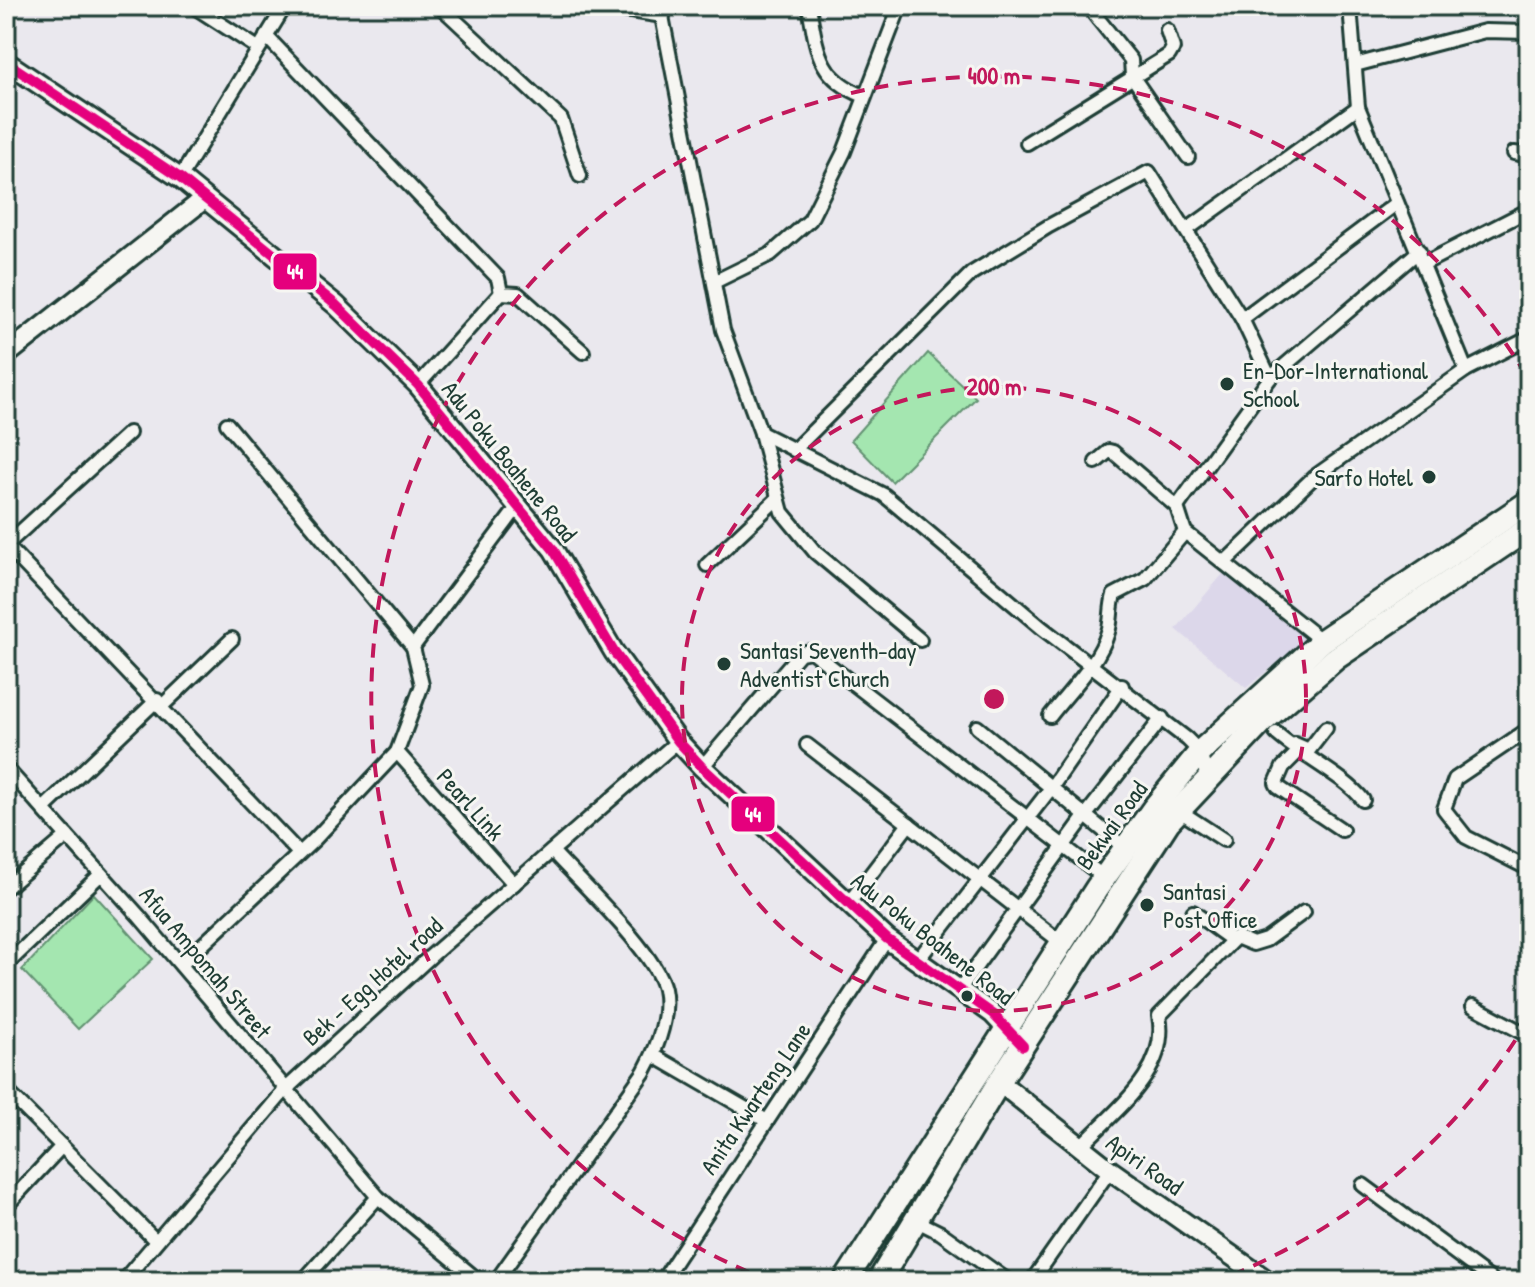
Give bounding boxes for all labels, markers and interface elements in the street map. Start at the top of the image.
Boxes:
text: 400 m [968,59,1020,91]
line badge: 44 [272,252,318,291]
text: 44 [287,256,303,286]
place label: En-Dor-International School [1243,354,1429,414]
text: 200 m [967,370,1021,402]
street label: Adu Poku Boahene Road [435,374,585,548]
marker: En-Dor-International School [1218,375,1236,393]
place label: Sarfo Hotel [1314,461,1414,493]
marker: Sarfo Hotel [1420,468,1438,486]
place label: Santasi Seventh-day Adventist Church [740,634,917,694]
marker: Santasi Seventh-day Adventist Church [715,655,733,673]
centre of rings [980,685,1008,713]
street label: Pearl Link [430,761,512,847]
street label: Bekwai Road [1068,774,1154,876]
line badge: 44 [730,795,776,833]
text: 44 [745,799,761,829]
street label: Adu Poku Boahene Road [845,864,1021,1012]
place label: Santasi Post Office [1163,875,1258,935]
street label: Afua Ampomah Street [133,879,280,1046]
marker: Santasi Post Office [1138,896,1156,914]
street label: Bek - Egg Hotel road [295,909,449,1053]
unlabelled marker [959,988,975,1004]
street label: Anita Kwarteng Lane [692,1015,818,1180]
street label: Apiri Road [1100,1126,1190,1202]

